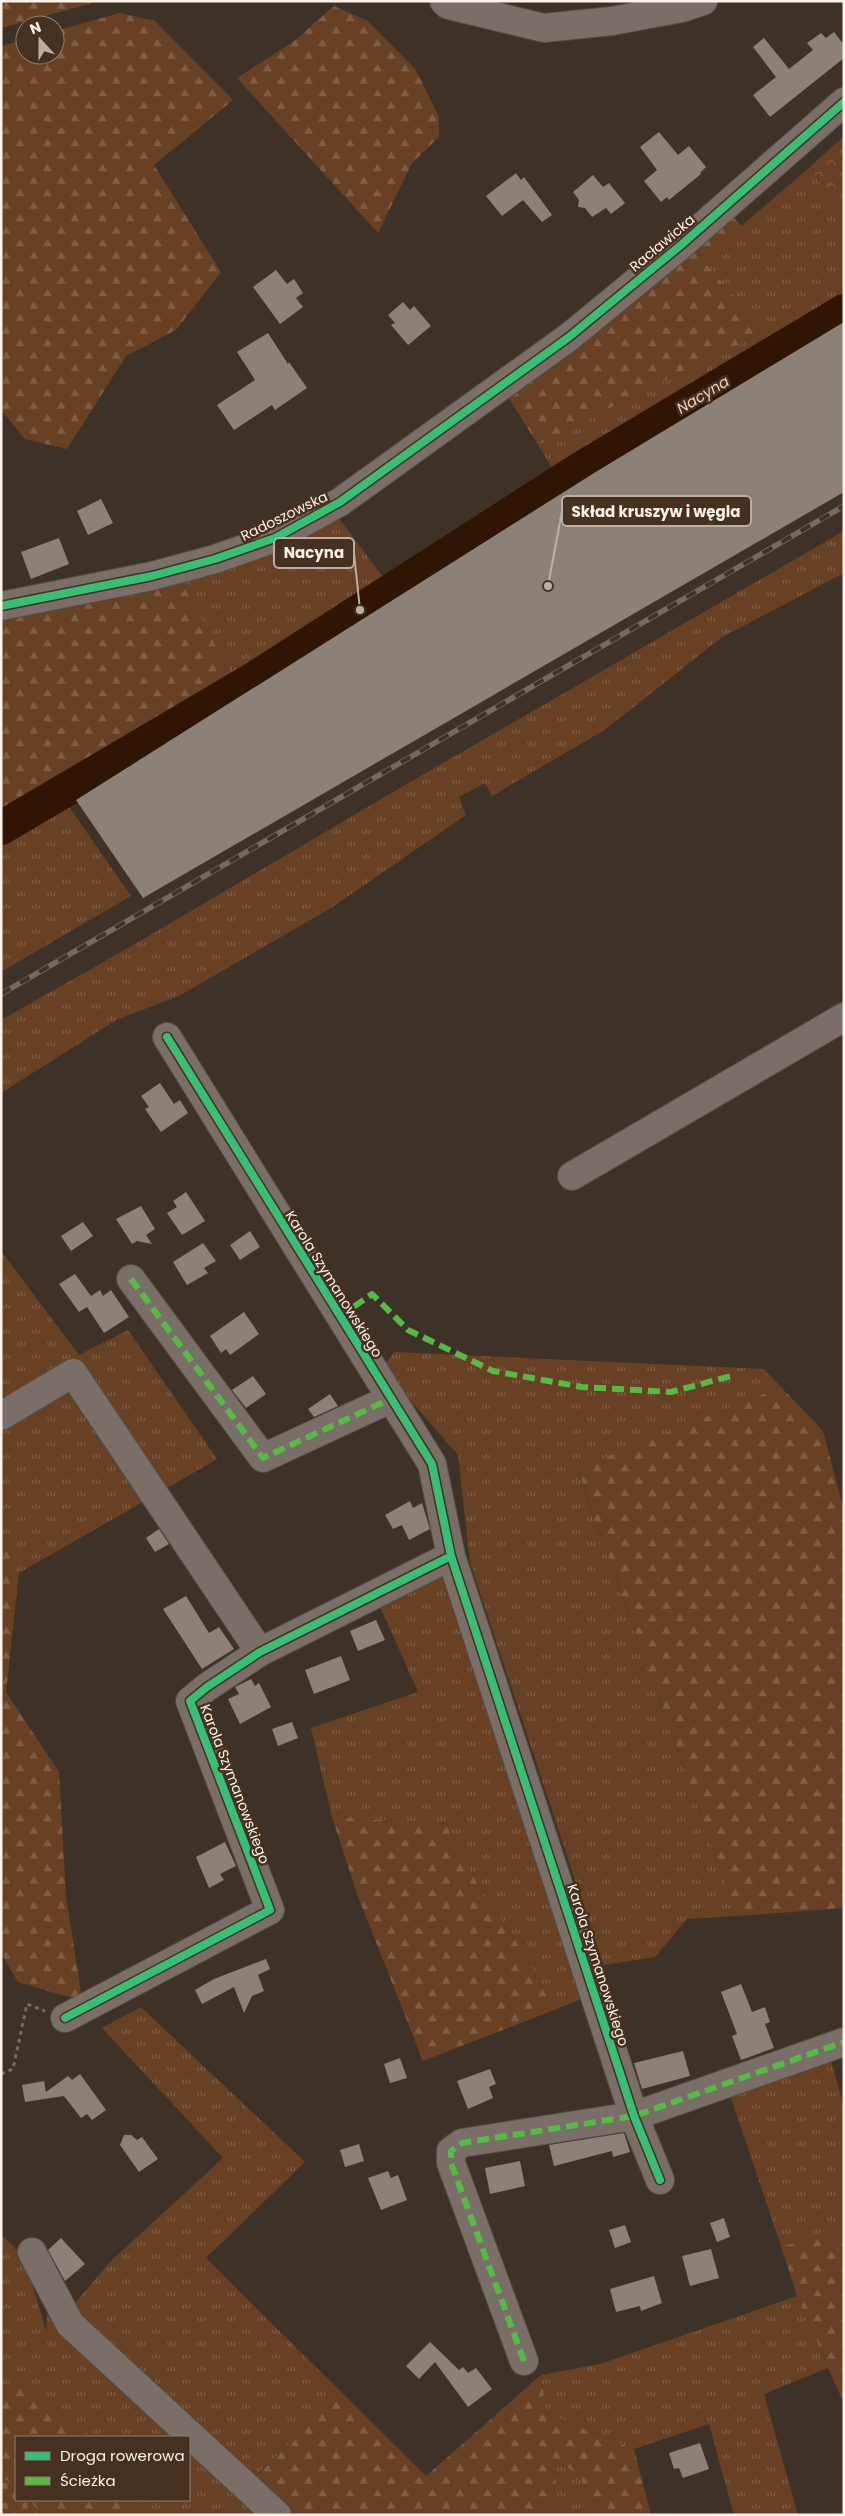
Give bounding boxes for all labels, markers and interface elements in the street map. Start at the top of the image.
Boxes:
north arrow [15,15,65,65]
text: N [27,17,44,39]
street label: Racławicka [625,210,699,276]
water label: Nacyna [672,371,733,419]
street label: Radoszowska [237,486,331,546]
callout: Skład kruszyw i węgla [562,496,751,526]
text: Skład kruszyw i węgla [572,501,740,522]
callout: Nacyna [274,538,354,568]
text: Nacyna [284,542,344,563]
street label: Karola Szymanowskiego [281,1207,387,1361]
street label: Karola Szymanowskiego [195,1701,275,1867]
street label: Karola Szymanowskiego [562,1881,634,2049]
legend [15,2436,190,2501]
text: Droga rowerowa [60,2445,185,2466]
text: Ścieżka [60,2470,116,2491]

